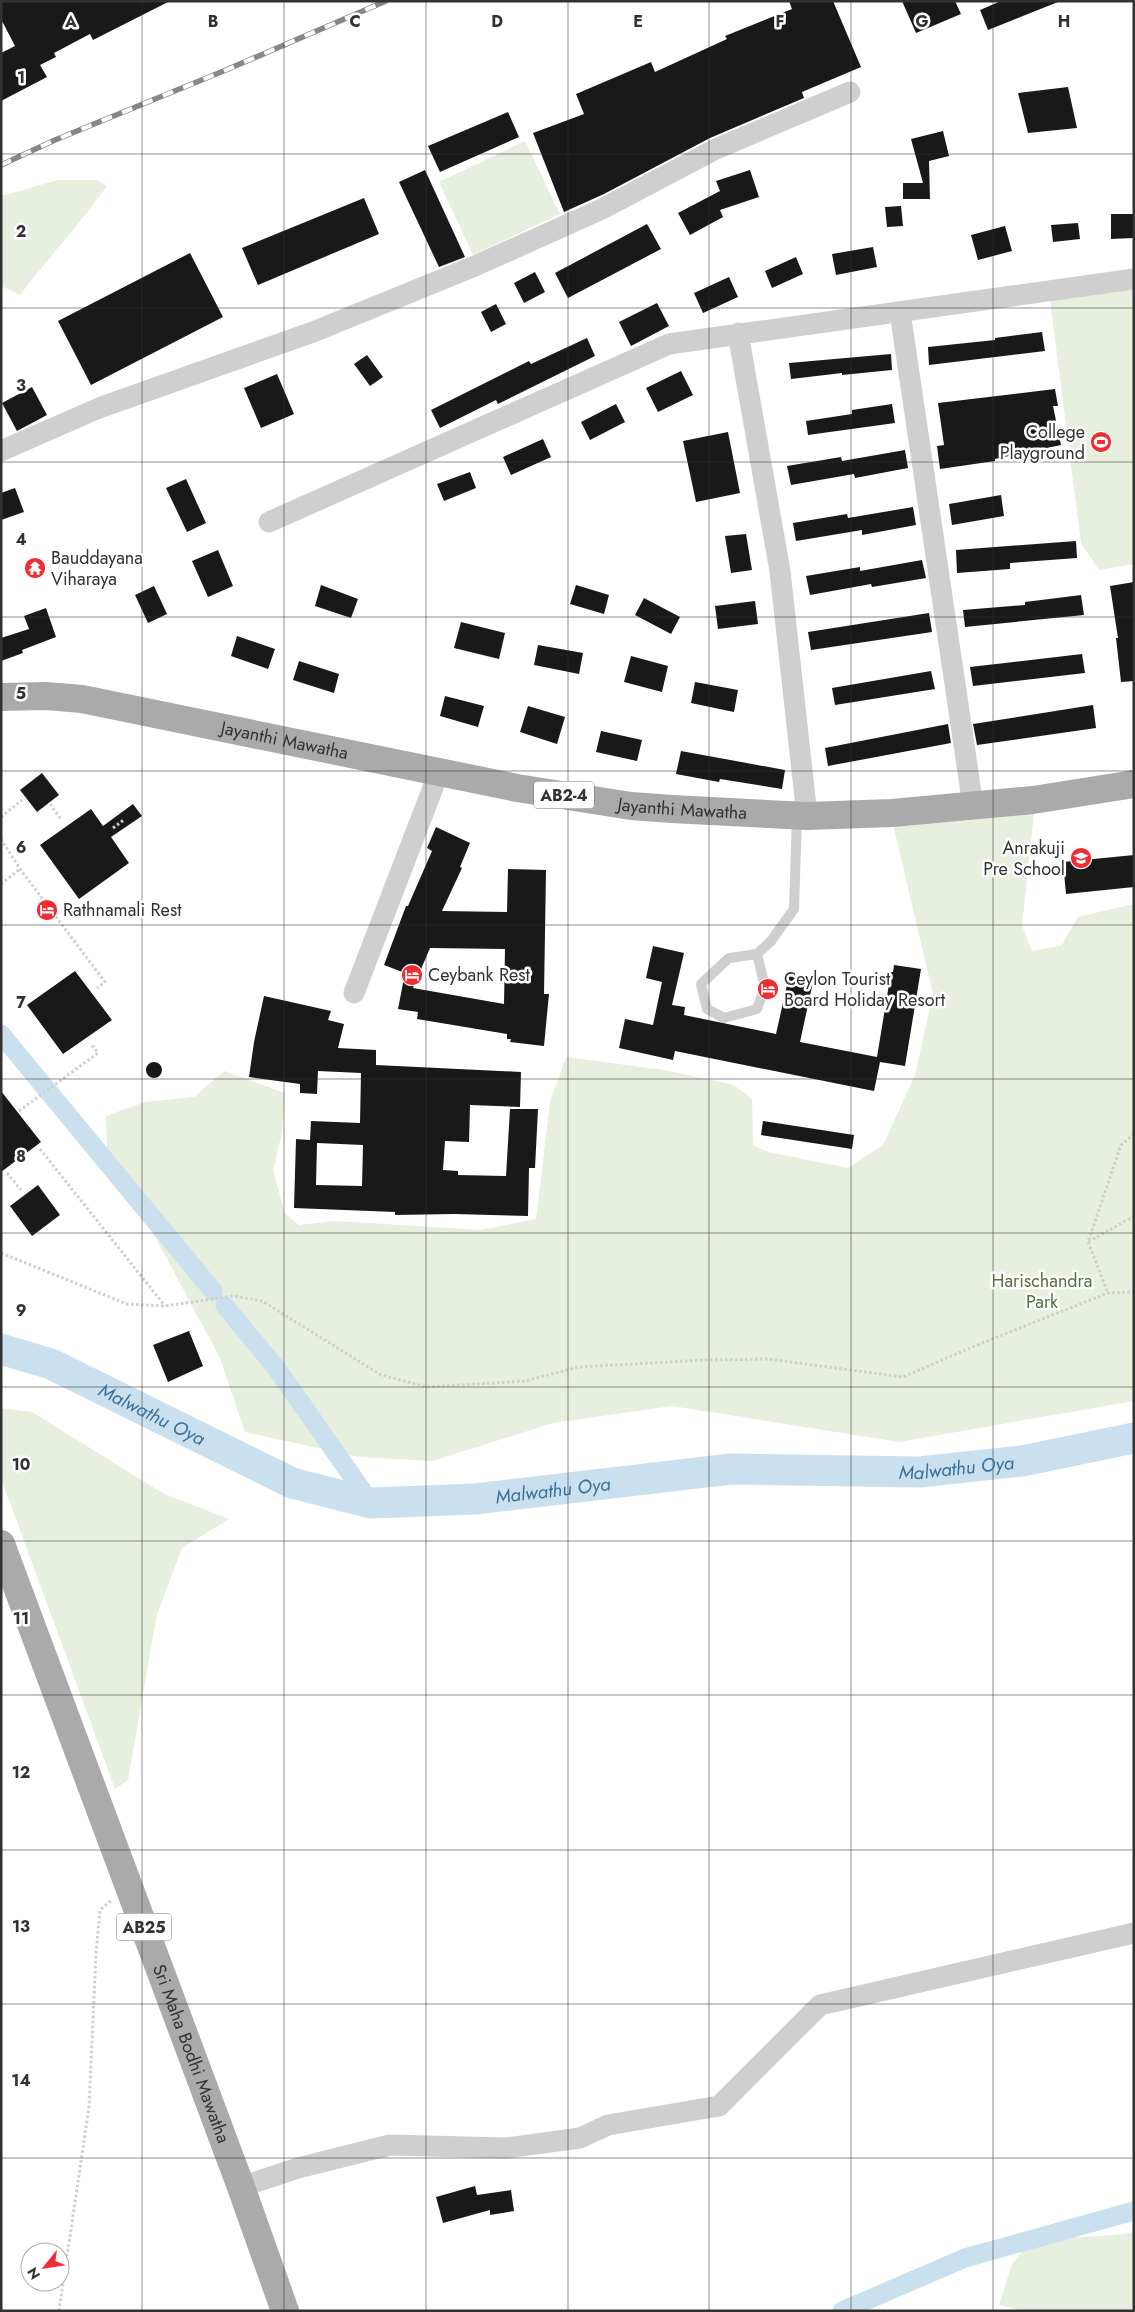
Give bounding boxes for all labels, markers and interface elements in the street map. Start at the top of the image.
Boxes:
text: A [64,10,77,33]
text: B [208,10,218,33]
text: C [349,10,361,33]
text: D [491,10,503,33]
text: E [633,10,643,33]
text: F [776,10,784,33]
text: G [915,10,929,33]
text: H [1058,10,1070,33]
text: 1 [17,66,25,89]
text: 2 [16,220,26,243]
text: 3 [16,374,26,397]
place label: College Playground [1000,419,1085,466]
sports icon: College Playground [1089,430,1113,454]
text: 4 [15,528,27,551]
place label: Bauddayana Viharaya [51,545,143,592]
temple icon: Bauddayana Viharaya [23,556,47,580]
text: 5 [16,682,26,705]
street label: Jayanthi Mawatha [217,714,351,766]
road number: AB2-4 [534,782,594,808]
street label: Jayanthi Mawatha [614,791,748,826]
place label: Anrakuji Pre School [983,835,1065,882]
text: 6 [16,836,26,859]
school or university icon: Anrakuji Pre School [1069,846,1093,870]
place label: Rathnamali Rest [63,897,182,923]
hotel icon: Rathnamali Rest [35,898,59,922]
place label: Ceybank Rest [428,962,531,988]
hotel icon: Ceybank Rest [400,963,424,987]
place label: Ceylon Tourist Board Holiday Resort [784,966,946,1013]
hotel icon: Ceylon Tourist Board Holiday Resort [756,977,780,1001]
text: 7 [16,991,26,1014]
text: 8 [16,1145,26,1168]
park label: Harischandra Park [992,1268,1092,1315]
text: 9 [16,1299,26,1322]
water label: Malwathu Oya [94,1377,210,1452]
water label: Malwathu Oya [899,1449,1016,1486]
text: 10 [12,1453,30,1476]
water label: Malwathu Oya [494,1470,613,1511]
text: 11 [13,1607,29,1630]
text: 12 [12,1761,30,1784]
road number: AB25 [116,1914,172,1940]
text: 13 [12,1915,30,1938]
street label: Sri Maha Bodhi Mawatha [146,1960,236,2147]
text: 14 [11,2069,31,2092]
north arrow [20,2242,70,2292]
text: N [22,2264,45,2283]

